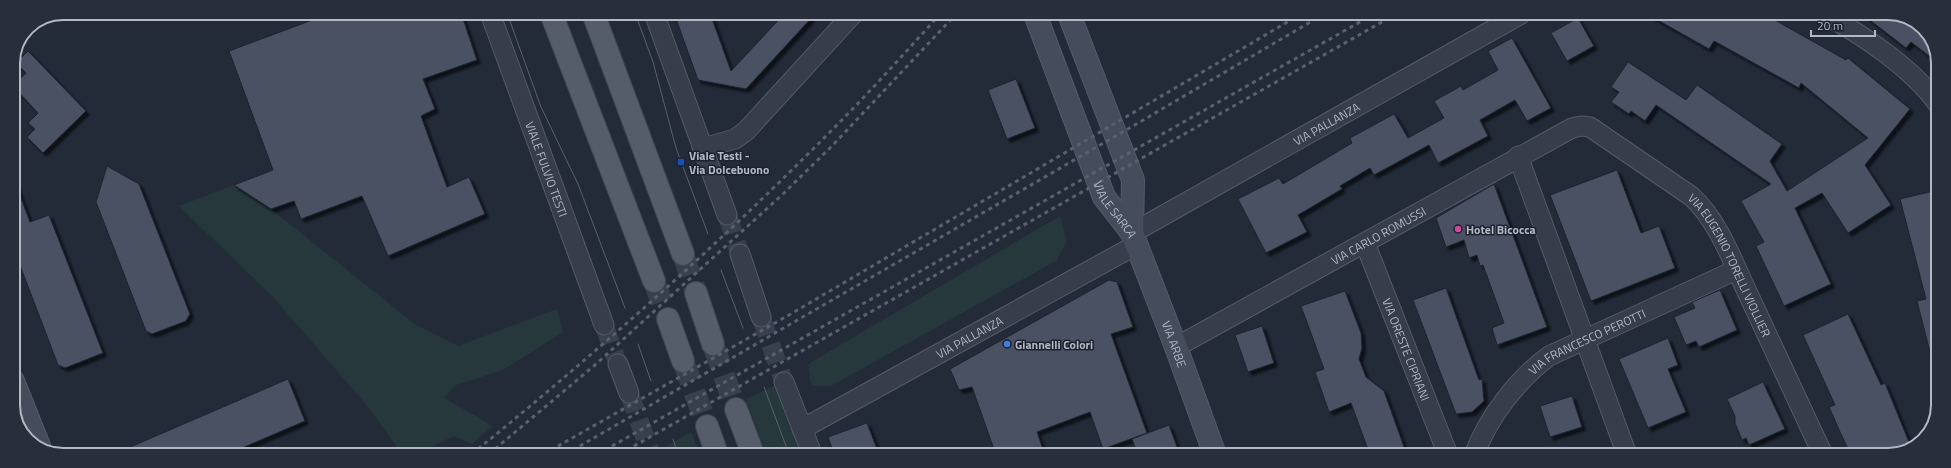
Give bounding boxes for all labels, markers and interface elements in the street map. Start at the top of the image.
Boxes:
scale bar [1811,12,1875,38]
text: 20 m [1817,16,1843,35]
street label: VIA PALLANZA [1289,97,1363,150]
street label: VIALE FULVIO TESTI [521,118,573,219]
place label: Viale Testi - Via Dolcebuono [689,146,769,179]
marker: Viale Testi - Via Dolcebuono [676,157,686,167]
street label: VIALE SARCA [1089,178,1142,240]
street label: VIA EUGENIO TORELLI VIOLLIER [1684,189,1776,340]
street label: VIA CARLO ROMUSSI [1327,201,1429,269]
place label: Hotel Bicocca [1466,220,1536,239]
marker: Hotel Bicocca [1453,224,1463,234]
street label: VIA ORESTE CIPRIANI [1378,295,1435,403]
street label: VIA FRANCESCO PEROTTI [1524,303,1648,379]
street label: VIA PALLANZA [932,311,1006,363]
street label: VIA ARBE [1157,318,1192,370]
place label: Giannelli Colori [1015,335,1093,354]
marker: Giannelli Colori [1002,339,1012,349]

